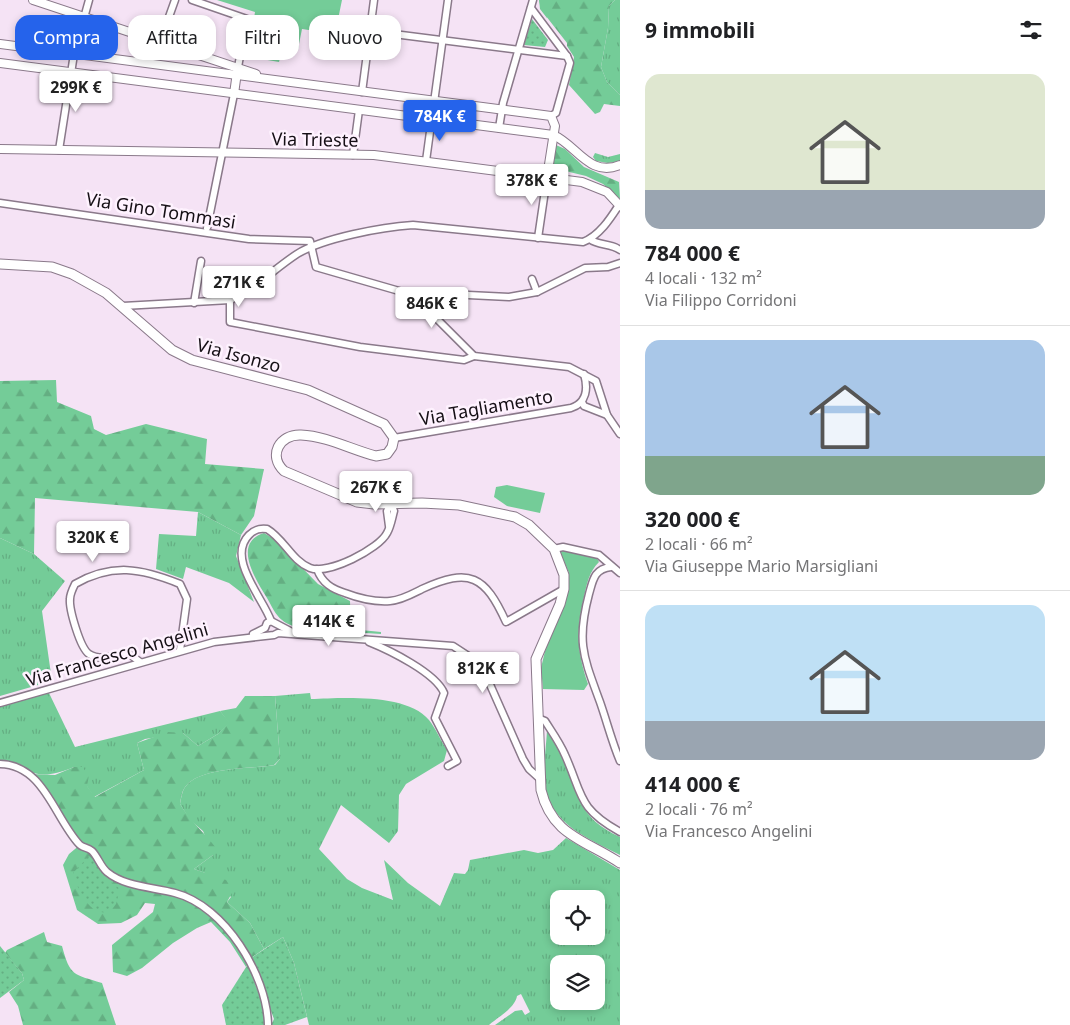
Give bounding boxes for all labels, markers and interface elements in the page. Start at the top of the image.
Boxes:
chip: Compra [15,15,118,60]
chip: Affitta [128,15,216,60]
chip: Filtri [226,15,299,60]
chip: Nuovo [309,15,401,60]
text: 9 immobili [645,16,755,44]
icon: filters [1017,16,1045,44]
pin: 299K € [35,70,117,113]
text: 299K € [50,76,102,98]
pin: 784K € [399,100,481,142]
text: 784K € [414,105,466,127]
icon: home [800,107,890,197]
street label: Via Trieste [271,126,359,152]
pin: 378K € [491,164,573,206]
text: 378K € [506,169,558,191]
street label: Via Gino Tommasi [84,186,238,234]
text: 784 000 € [645,239,740,267]
pin: 271K € [198,266,280,308]
text: 4 locali · 132 m² [645,267,762,289]
text: 271K € [213,271,265,293]
pin: 846K € [391,286,473,329]
text: Via Filippo Corridoni [645,289,797,311]
text: 846K € [406,292,458,314]
street label: Via Isonzo [194,332,284,378]
icon: home [800,372,890,462]
street label: Via Tagliamento [418,383,554,431]
pin: 267K € [335,470,417,513]
text: 267K € [350,476,402,498]
text: 320 000 € [645,505,740,533]
pin: 320K € [52,520,134,563]
text: 320K € [67,526,119,548]
text: 2 locali · 66 m² [645,533,753,555]
text: Via Giuseppe Mario Marsigliani [645,555,878,577]
pin: 414K € [288,604,370,647]
text: 414K € [303,610,355,632]
street label: Via Francesco Angelini [23,617,211,691]
icon: home [800,637,890,727]
pin: 812K € [442,652,524,694]
text: 812K € [457,657,509,679]
text: 414 000 € [645,770,740,798]
text: 2 locali · 76 m² [645,798,753,820]
text: Via Francesco Angelini [645,820,812,842]
map controls [550,890,605,1010]
button: locate [550,890,605,945]
button: layers [550,955,605,1010]

